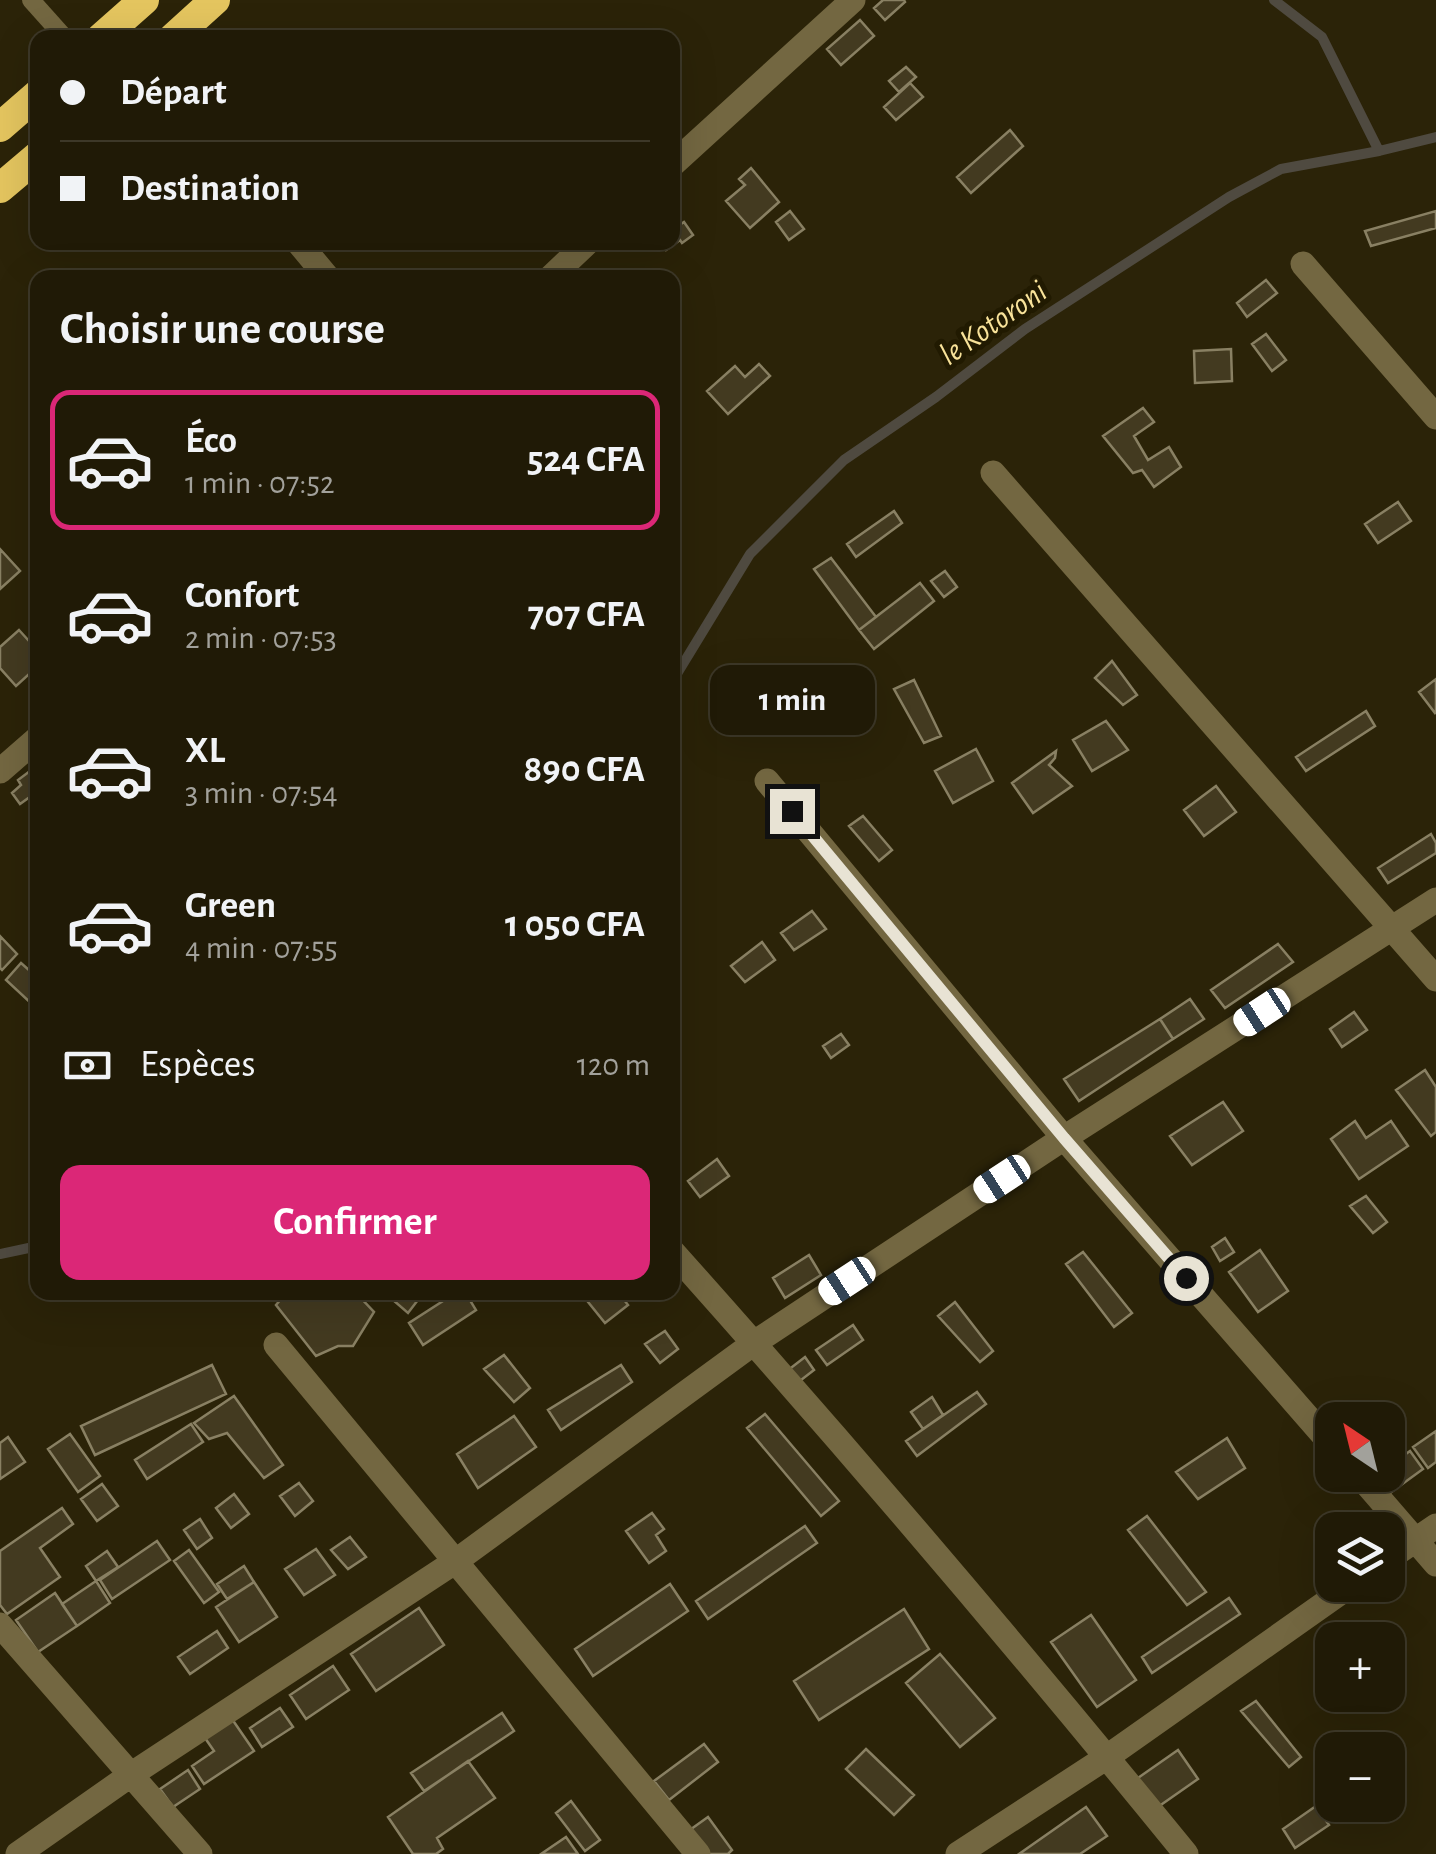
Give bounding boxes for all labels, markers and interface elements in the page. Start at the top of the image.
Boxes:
text: Départ [120,74,227,112]
text: Destination [120,170,300,208]
water label: le Kotoroni [934,275,1052,371]
text: Choisir une course [60,307,385,352]
icon: car [65,415,155,505]
text: Éco [185,422,237,460]
text: 524 CFA [527,441,645,479]
text: 1 min · 07:52 [185,467,335,499]
icon: car [65,570,155,660]
text: Confort [185,577,299,615]
text: 707 CFA [528,596,645,634]
text: 2 min · 07:53 [185,622,337,654]
callout: 1 min [710,666,874,736]
text: 1 min [759,684,826,716]
icon: car [65,725,155,815]
text: XL [185,732,225,770]
text: 890 CFA [524,751,645,789]
text: 3 min · 07:54 [185,777,338,809]
route end [770,789,815,834]
icon: car [65,880,155,970]
text: Green [185,887,276,925]
text: 1 050 CFA [505,906,645,944]
text: 4 min · 07:55 [185,932,338,964]
car [1229,983,1295,1041]
icon: cash [60,1038,115,1093]
text: Espèces [140,1046,255,1084]
text: 120 m [577,1049,650,1081]
car [969,1150,1035,1208]
button: Confirmer [60,1165,650,1280]
car [814,1252,880,1310]
route start [1164,1256,1209,1301]
north arrow [1315,1402,1405,1492]
map controls [1315,1402,1405,1822]
button: layers [1315,1512,1405,1602]
button: + [1315,1622,1405,1712]
button: − [1315,1732,1405,1822]

